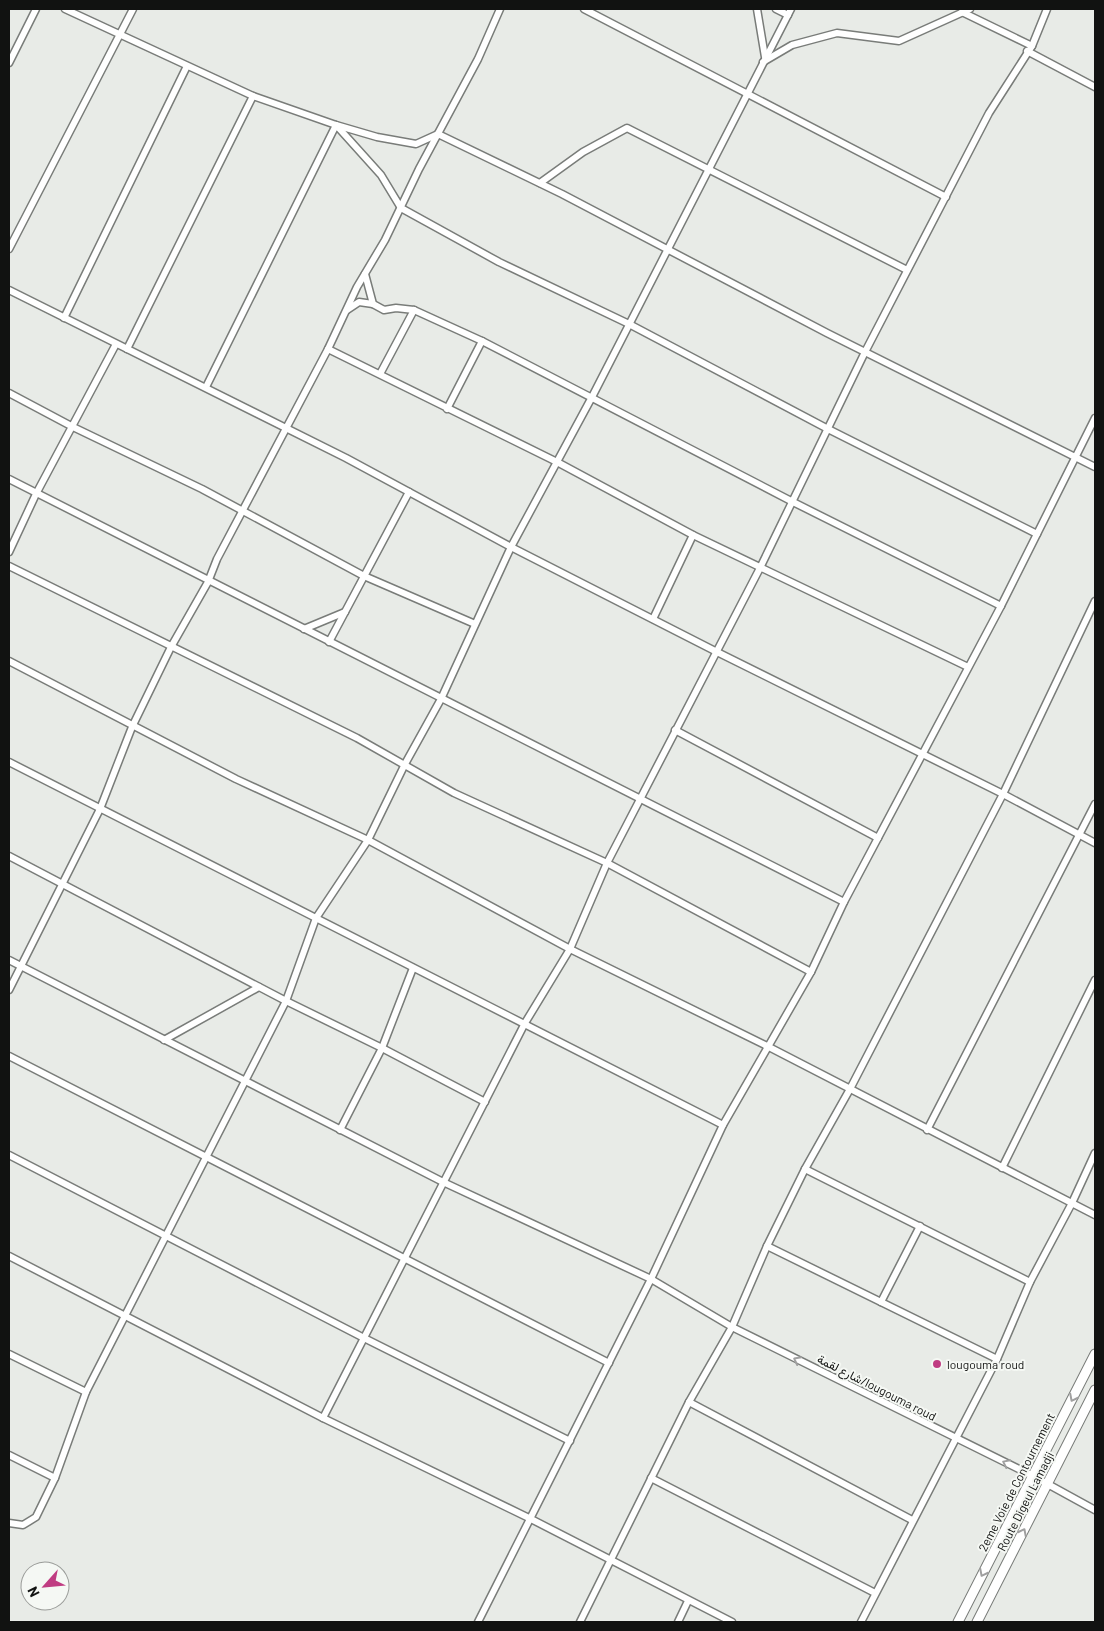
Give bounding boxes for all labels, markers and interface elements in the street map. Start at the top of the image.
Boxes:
street label: شارع لقمة/lougouma roud [814,1351,939,1426]
one-way arrow [793,1356,802,1366]
place label: lougouma roud [947,1357,1024,1371]
marker: lougouma roud [931,1358,943,1370]
one-way arrow [1069,1392,1079,1401]
street label: 2eme Voie de Contournement [975,1410,1057,1554]
street label: Route Digeul Lamadji [994,1449,1056,1553]
one-way arrow [1002,1459,1011,1469]
one-way arrow [1017,1528,1027,1537]
north arrow [20,1561,70,1611]
one-way arrow [979,1568,989,1577]
text: N [23,1584,43,1600]

